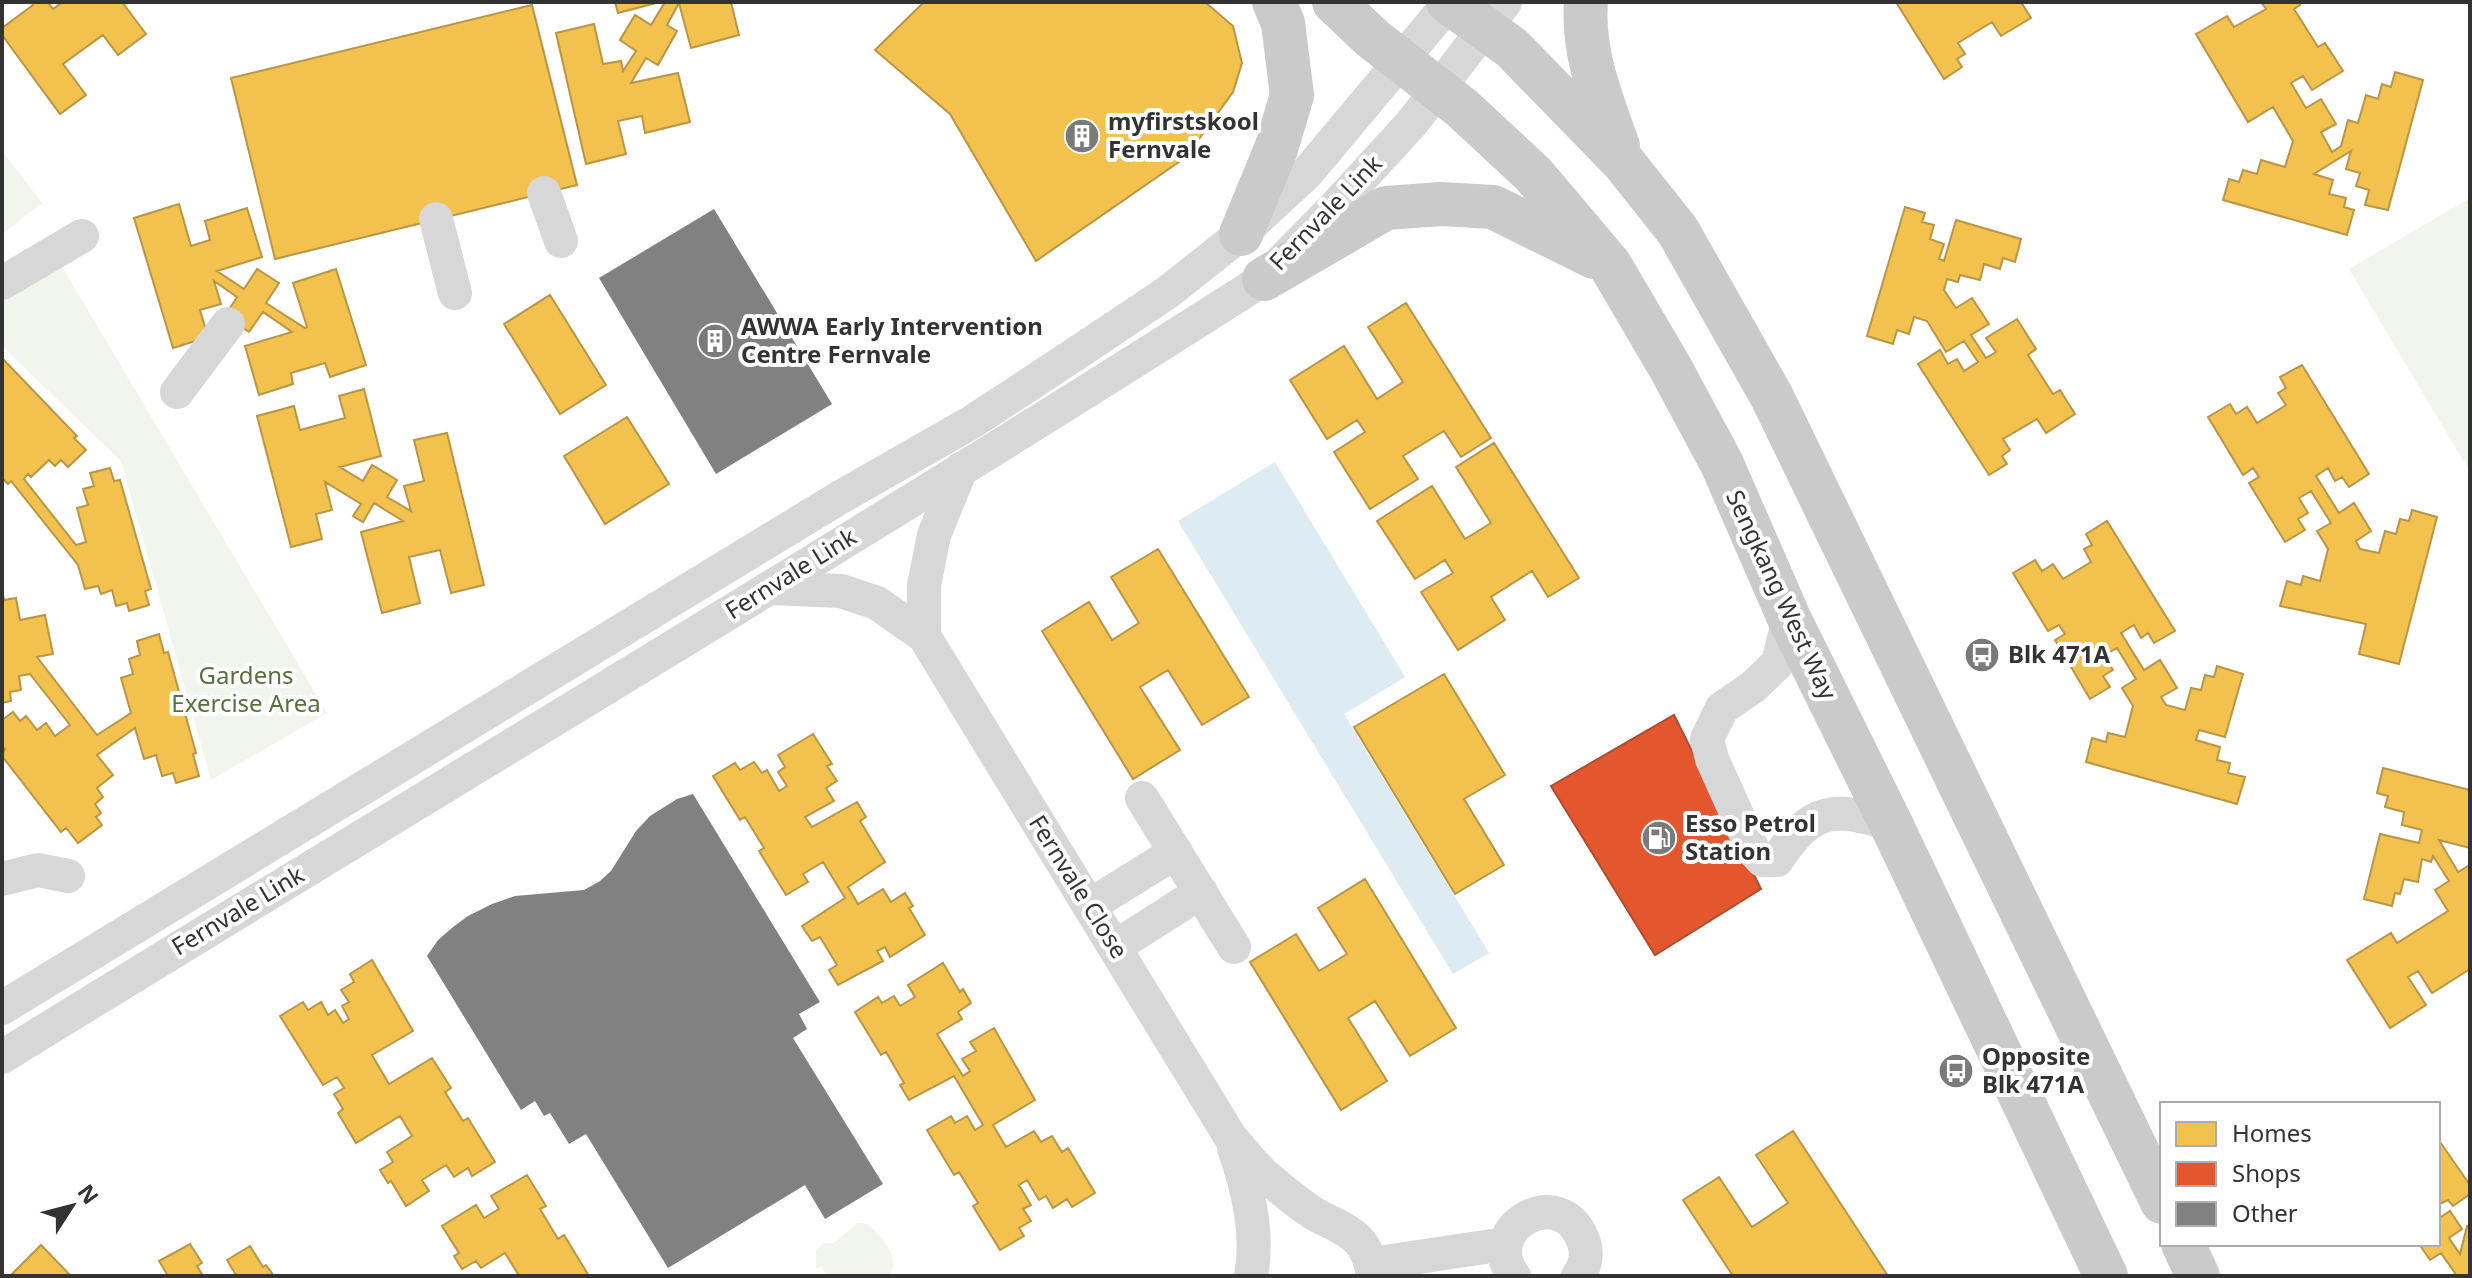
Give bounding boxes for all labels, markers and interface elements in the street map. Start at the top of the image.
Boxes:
place label: myfirstskool Fernvale [1108,104,1259,165]
building icon: myfirstskool Fernvale [1063,117,1101,155]
street label: Fernvale Link [1261,147,1389,277]
place label: AWWA Early Intervention Centre Fernvale [741,309,1043,370]
building icon: AWWA Early Intervention Centre Fernvale [696,322,734,360]
street label: Sengkang West Way [1719,484,1846,705]
street label: Fernvale Link [718,519,862,626]
bus stop icon: Blk 471A [1963,636,2001,674]
place label: Blk 471A [2008,637,2110,670]
park label: Gardens Exercise Area [171,658,321,719]
place label: Esso Petrol Station [1685,806,1816,867]
street label: Fernvale Close [1022,808,1137,964]
fuel station icon: Esso Petrol Station [1640,819,1678,857]
street label: Fernvale Link [165,857,310,962]
place label: Opposite Blk 471A [1982,1039,2090,1100]
bus stop icon: Opposite Blk 471A [1937,1052,1975,1090]
legend [2160,1102,2440,1246]
text: Homes [2232,1116,2312,1149]
text: Shops [2232,1156,2301,1189]
north arrow [32,1166,112,1246]
text: N [72,1178,106,1210]
text: Other [2232,1196,2298,1229]

